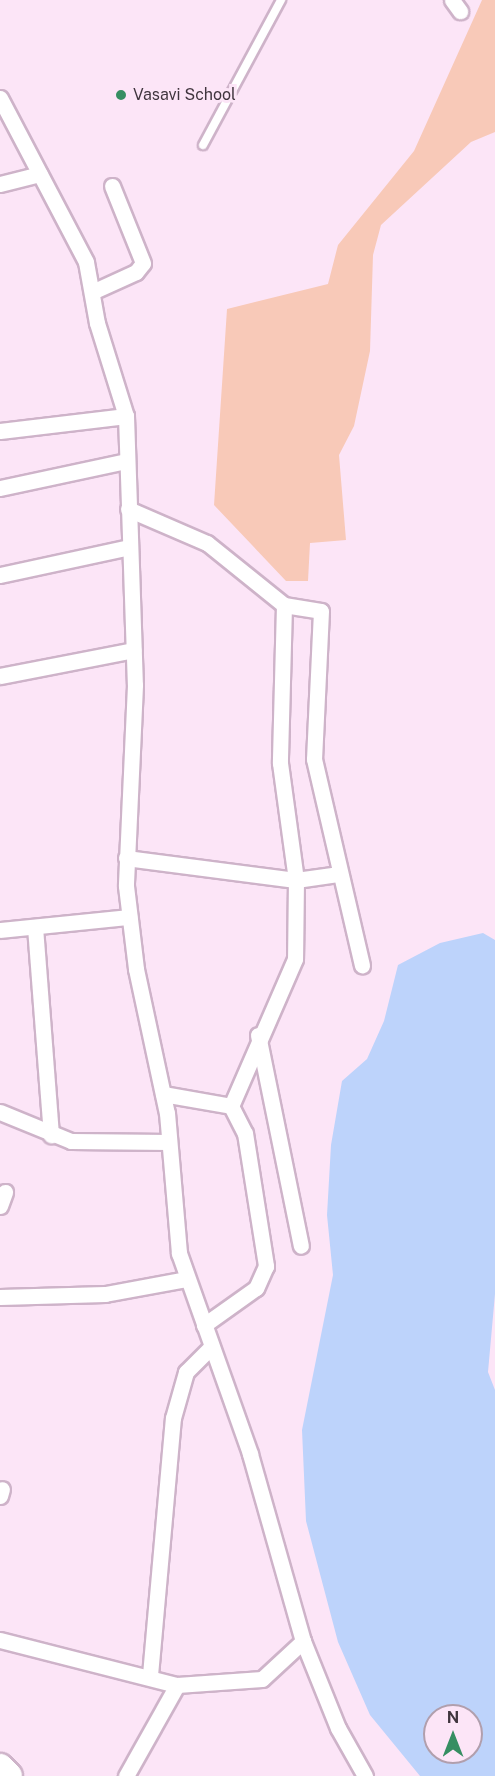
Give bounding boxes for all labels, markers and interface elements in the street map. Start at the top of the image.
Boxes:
place label: Vasavi School [133,85,236,105]
marker: Vasavi School [114,88,128,102]
north arrow [423,1704,483,1764]
text: N [447,1708,459,1727]

